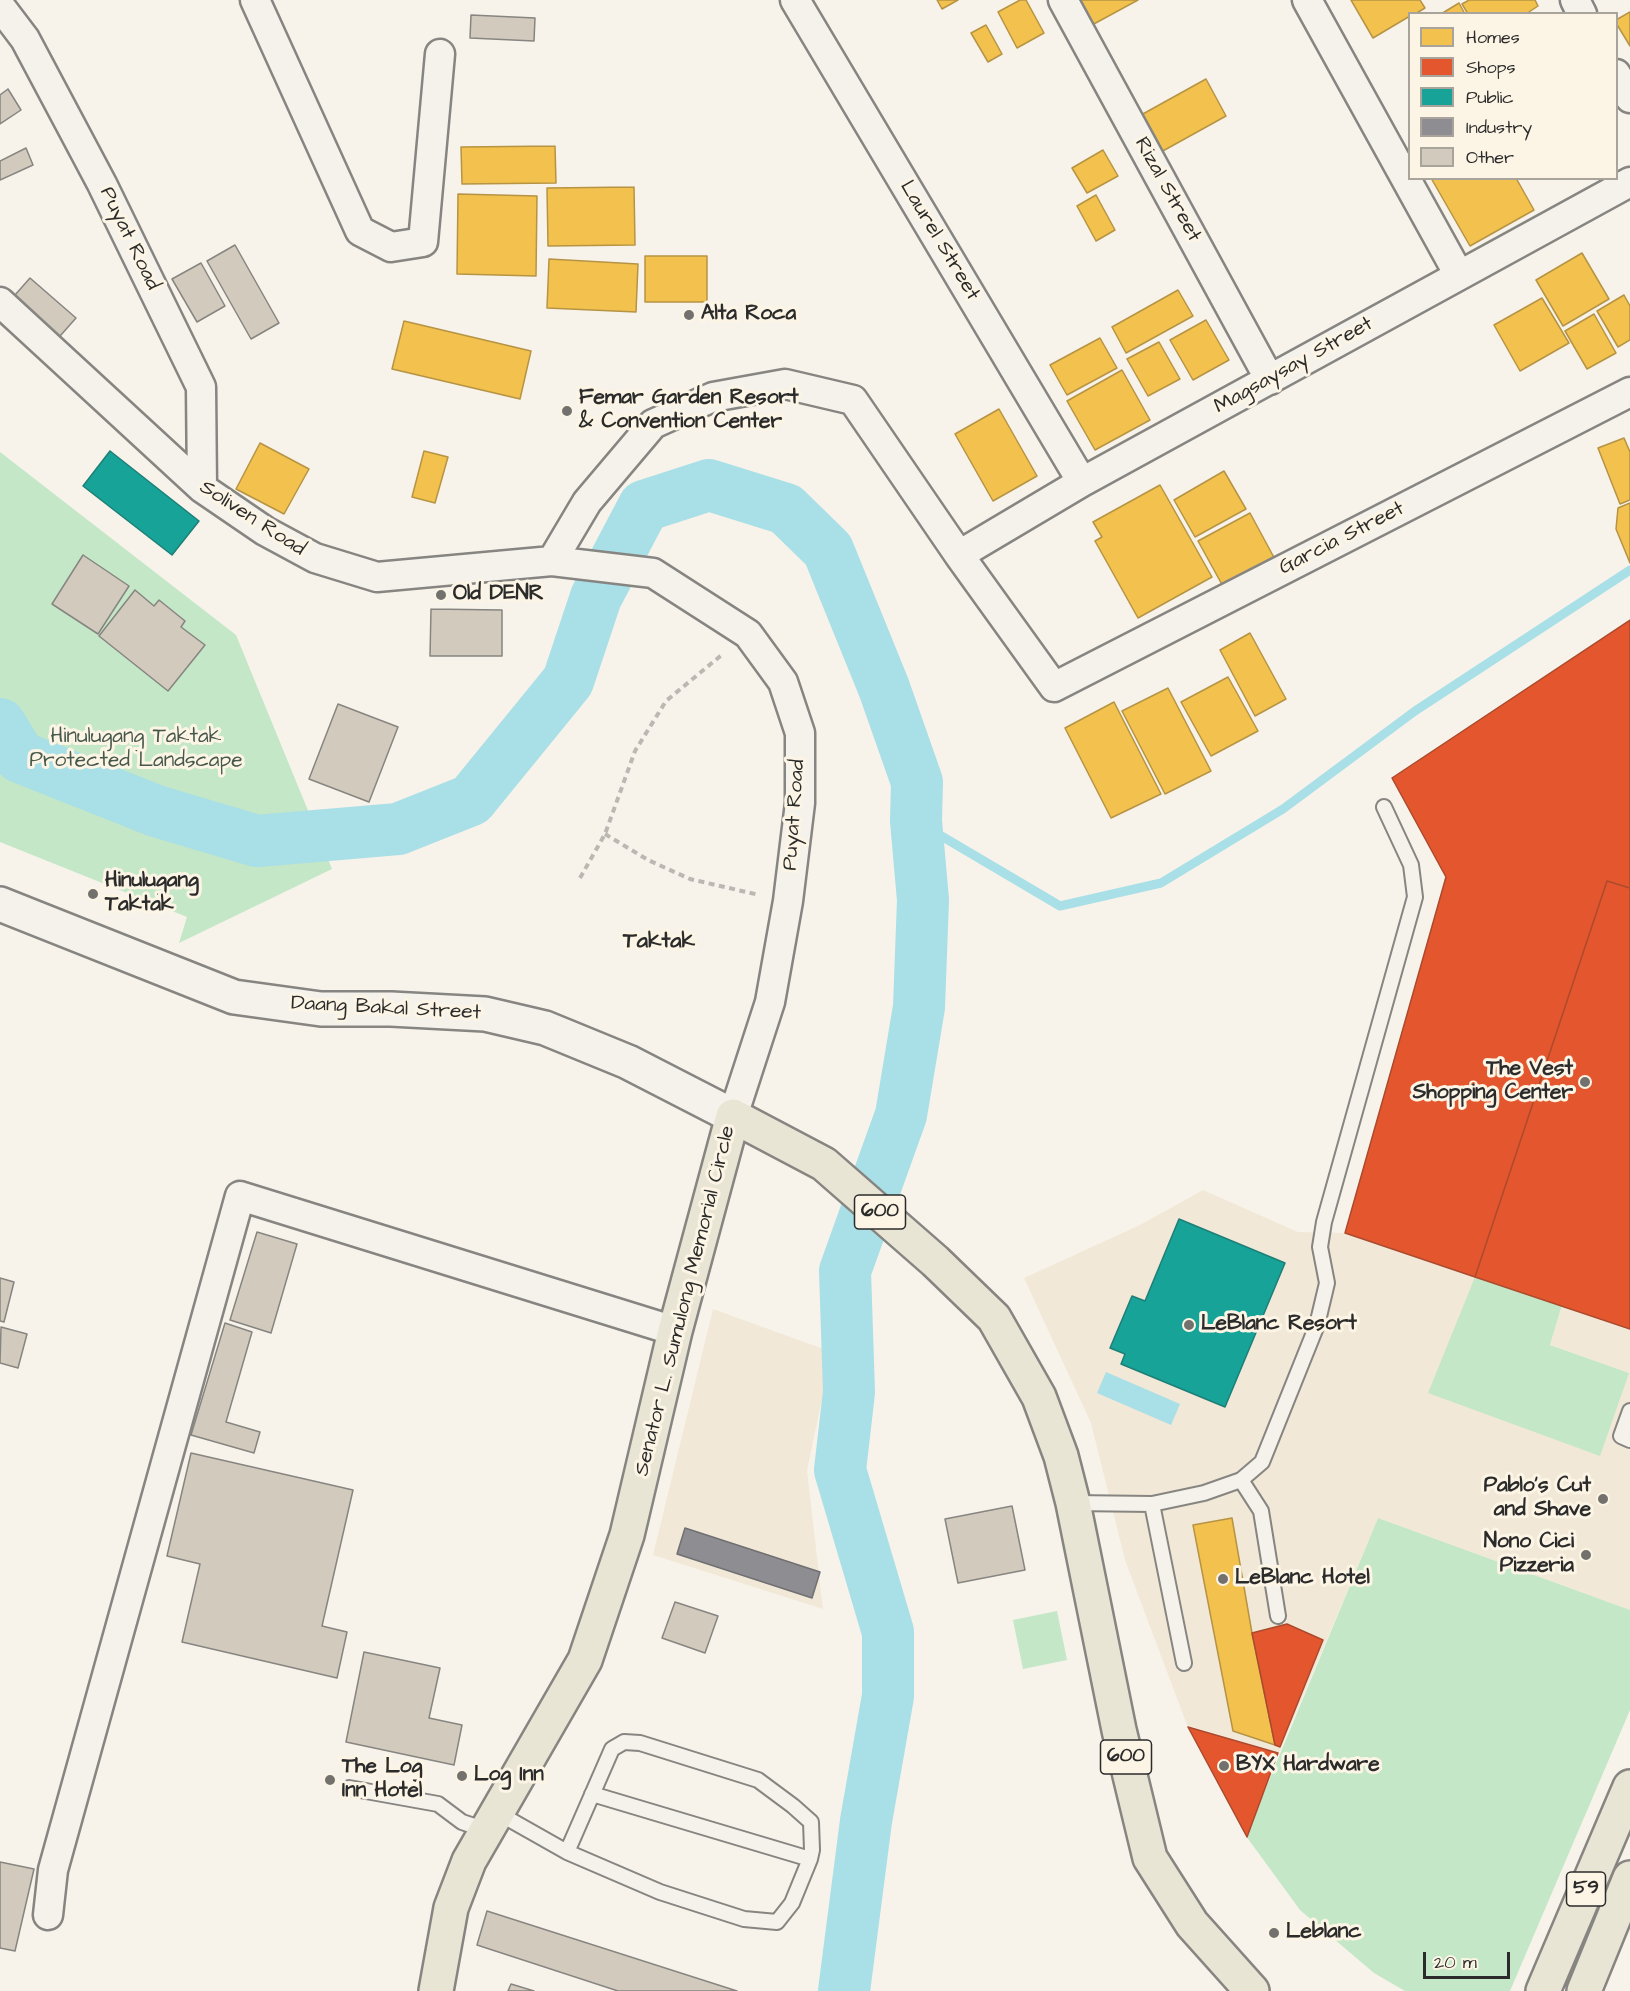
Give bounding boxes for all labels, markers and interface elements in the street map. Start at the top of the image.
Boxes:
legend [1408,12,1618,180]
text: Homes [1466,25,1520,50]
text: Shops [1466,55,1516,80]
text: Public [1466,85,1514,110]
text: Industry [1466,115,1532,140]
street label: Rizal Street [1128,133,1206,247]
text: Other [1466,145,1514,170]
street label: Laurel Street [893,177,985,305]
street label: Puyat Road [93,183,165,295]
place label: Alta Roca [701,302,796,328]
marker: Alta Roca [682,308,696,322]
street label: Magsaysay Street [1210,312,1378,420]
place label: Femar Garden Resort & Convention Center [579,386,799,436]
marker: Femar Garden Resort & Convention Center [560,404,574,418]
street label: Soliven Road [194,475,310,563]
street label: Garcia Street [1275,497,1409,581]
place label: Old DENR [453,582,544,608]
marker: Old DENR [434,588,448,602]
park label: Hinulugang Taktak Protected Landscape [29,725,243,775]
street label: Puyat Road [779,759,811,871]
place label: Hinulugang Taktak [105,869,199,919]
marker: Hinulugang Taktak [86,887,100,901]
district label: Taktak [623,929,695,955]
street label: Daang Bakal Street [290,991,482,1027]
place label: The Vest Shopping Center [1413,1057,1573,1107]
marker: The Vest Shopping Center [1578,1075,1592,1089]
street label: Senator L. Sumulong Memorial Circle [630,1123,742,1479]
road number: 600 [854,1195,906,1229]
place label: LeBlanc Resort [1201,1312,1357,1338]
marker: LeBlanc Resort [1182,1318,1196,1332]
place label: Pablo's Cut and Shave [1484,1474,1591,1524]
marker: Pablo's Cut and Shave [1596,1492,1610,1506]
place label: Nono Cici Pizzeria [1484,1530,1574,1580]
marker: Nono Cici Pizzeria [1579,1548,1593,1562]
place label: LeBlanc Hotel [1235,1566,1370,1592]
marker: LeBlanc Hotel [1216,1572,1230,1586]
road number: 600 [1100,1740,1152,1774]
place label: BYX Hardware [1236,1753,1380,1779]
place label: The Log Inn Hotel [342,1755,422,1805]
marker: BYX Hardware [1217,1759,1231,1773]
place label: Log Inn [474,1763,544,1789]
marker: Log Inn [455,1769,469,1783]
marker: The Log Inn Hotel [323,1773,337,1787]
road number: 59 [1566,1872,1606,1906]
place label: Leblanc [1286,1920,1361,1946]
marker: Leblanc [1267,1926,1281,1940]
scale bar [1426,1940,1513,1978]
text: 20 m [1434,1950,1477,1975]

